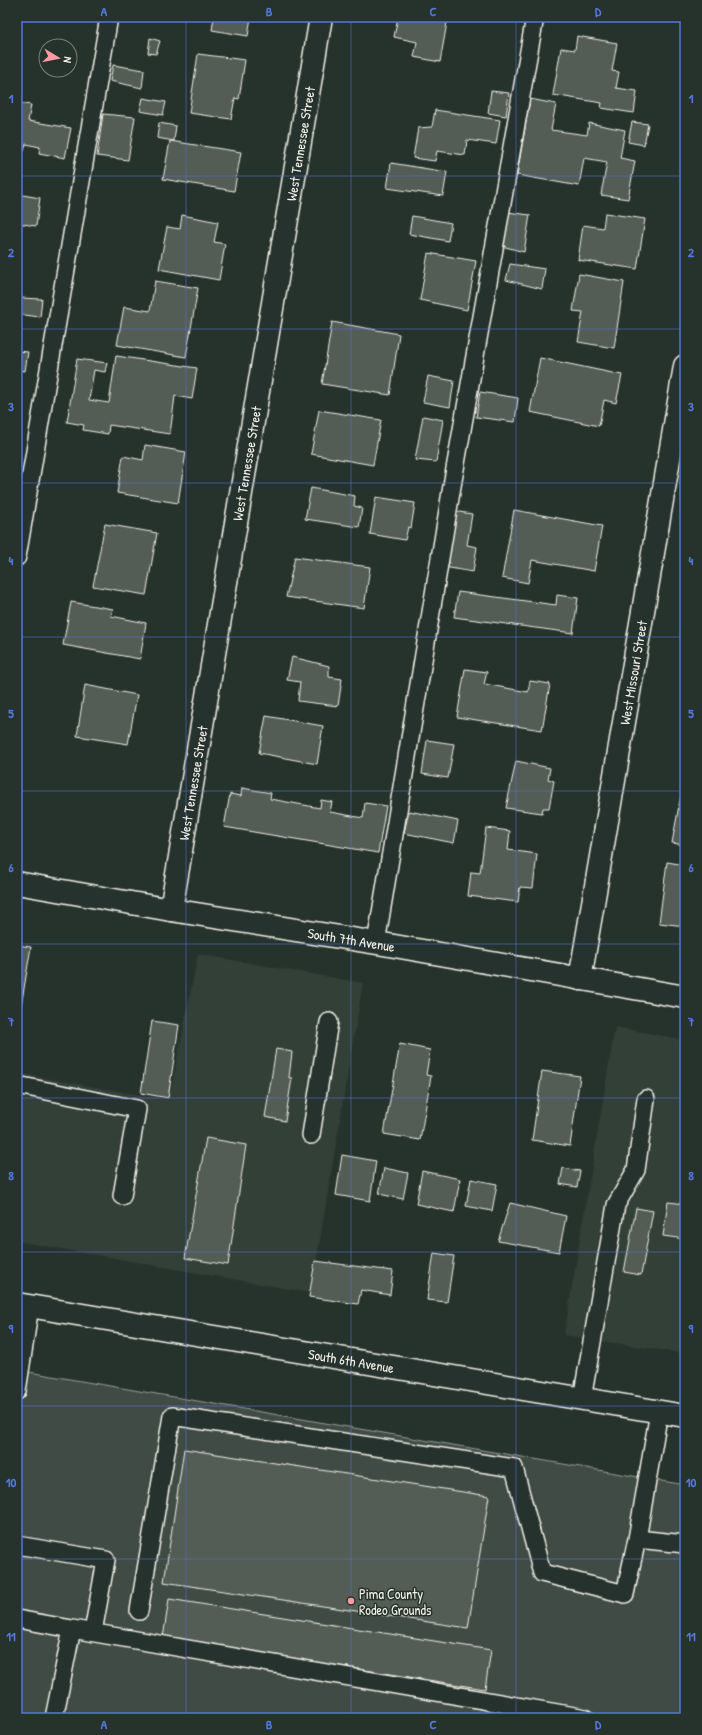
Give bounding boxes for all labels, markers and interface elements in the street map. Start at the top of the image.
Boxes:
text: A [101,2,108,20]
text: B [266,2,273,20]
text: C [429,2,437,20]
text: D [595,2,602,20]
north arrow [38,38,78,78]
text: N [60,56,75,64]
street label: West Tennessee Street [281,85,319,202]
text: 1 [9,89,14,107]
text: 1 [689,89,694,107]
text: 2 [8,243,15,261]
text: 2 [688,243,695,261]
text: 3 [8,397,14,415]
text: 3 [688,397,694,415]
street label: West Tennessee Street [227,404,265,522]
text: 4 [9,551,14,569]
text: 4 [689,551,694,569]
street label: West Missouri Street [614,619,651,726]
text: 5 [8,704,14,722]
text: 5 [688,704,694,722]
street label: West Tennessee Street [173,724,211,841]
text: 6 [8,858,14,876]
text: 6 [688,858,694,876]
street label: South 7th Avenue [306,923,397,956]
text: 7 [7,1012,15,1030]
text: 7 [687,1012,695,1030]
text: 8 [8,1166,14,1184]
text: 8 [688,1166,694,1184]
text: 9 [9,1319,14,1337]
text: 9 [689,1319,694,1337]
street label: South 6th Avenue [307,1344,396,1377]
text: 10 [6,1473,16,1491]
text: 10 [686,1473,696,1491]
place label: Pima County Rodeo Grounds [359,1584,431,1619]
marker: Pima County Rodeo Grounds [346,1596,356,1606]
text: 11 [6,1627,16,1645]
text: 11 [686,1627,696,1645]
text: A [101,1715,108,1733]
text: B [266,1715,273,1733]
text: C [429,1715,437,1733]
text: D [595,1715,602,1733]

